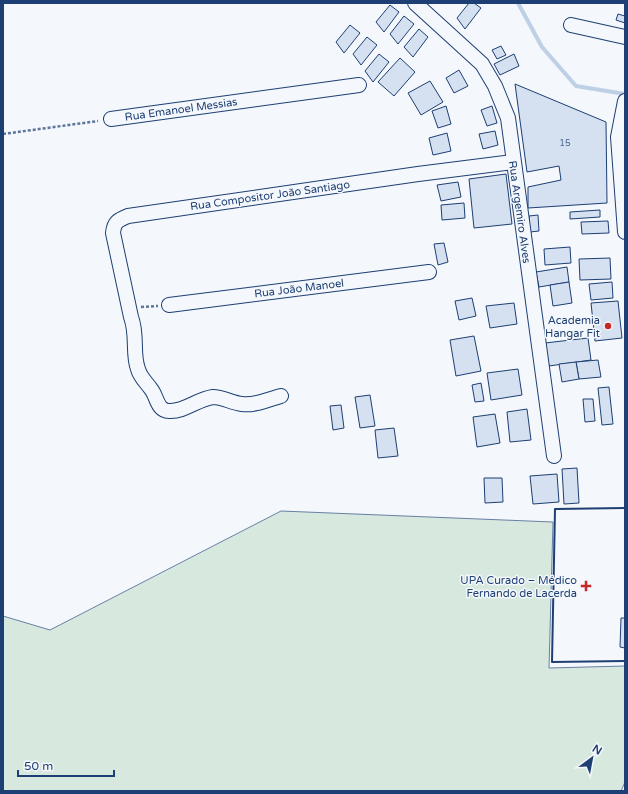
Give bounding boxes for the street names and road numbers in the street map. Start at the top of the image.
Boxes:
street label: Rua Emanoel Messias [124,95,238,124]
street label: Rua Argemiro Alves [506,160,533,264]
street label: Rua Compositor João Santiago [189,178,351,213]
street label: Rua João Manoel [253,277,345,300]

